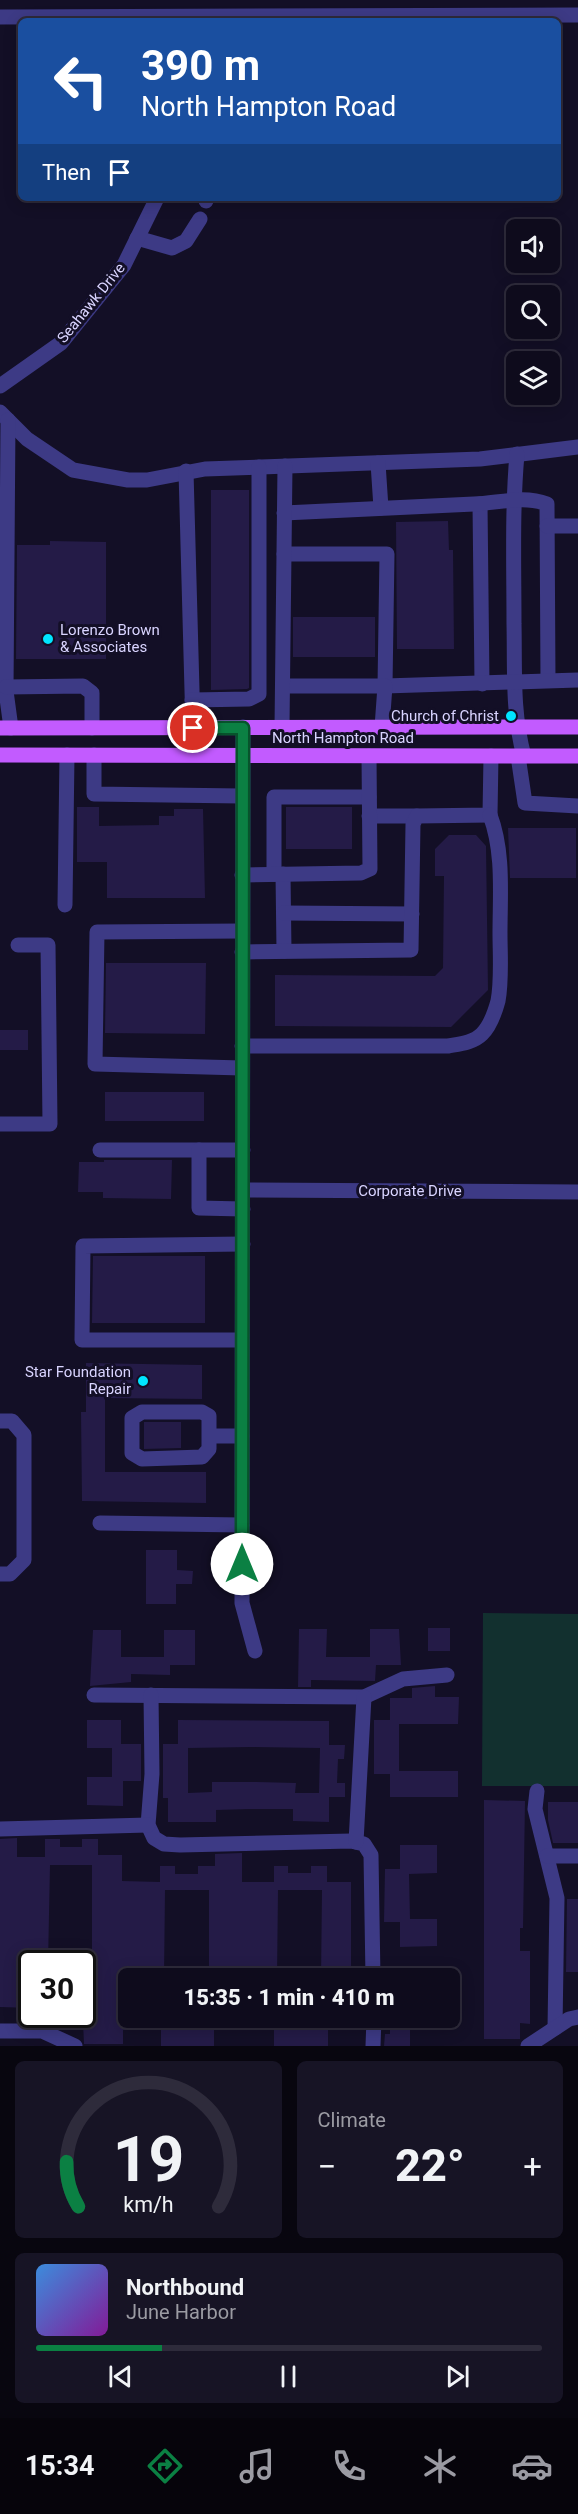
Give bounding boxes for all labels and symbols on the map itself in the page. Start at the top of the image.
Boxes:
street label: Seahawk Drive [53,259,129,347]
place label: Lorenzo Brown & Associates [60,621,160,656]
marker: Lorenzo Brown & Associates [41,632,55,646]
pin [167,702,218,753]
place label: Church of Christ [391,707,499,725]
marker: Church of Christ [504,709,518,723]
street label: North Hampton Road [272,729,414,747]
street label: Corporate Drive [358,1182,462,1200]
place label: Star Foundation Repair [25,1363,131,1398]
marker: Star Foundation Repair [136,1374,150,1388]
position arrow [210,1532,274,1596]
speed limit sign: 30 [18,1950,96,2028]

